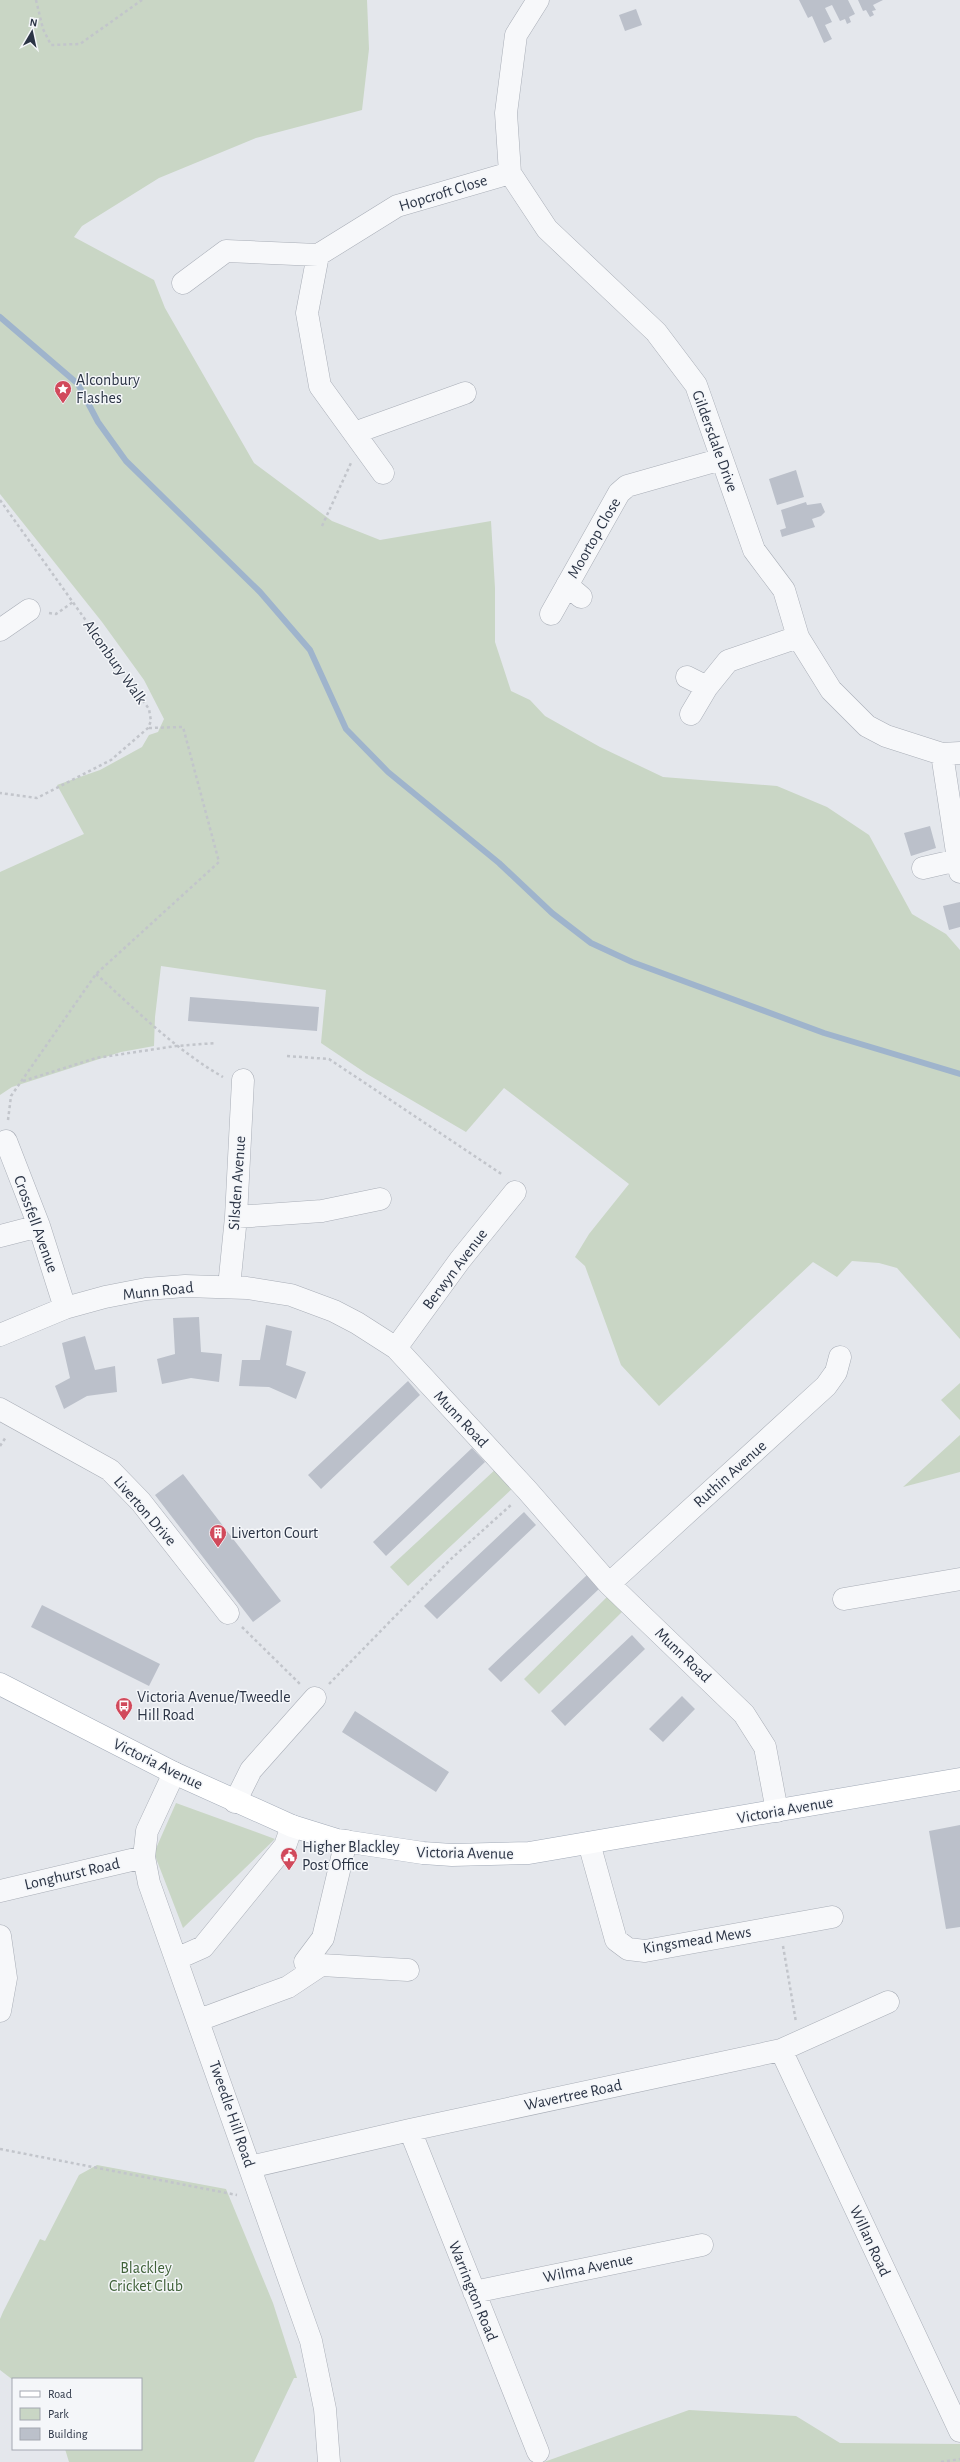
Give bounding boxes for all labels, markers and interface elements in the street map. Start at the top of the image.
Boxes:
north arrow [12,12,52,52]
text: N [29,17,38,29]
street label: Hopcroft Close [397,172,489,214]
place label: Alconbury Flashes [76,372,140,406]
place icon: Alconbury Flashes [53,379,73,404]
street label: Gildersdale Drive [689,388,741,494]
street label: Moortop Close [565,495,623,581]
street label: Alconbury Walk [79,617,150,708]
street label: Silsden Avenue [226,1135,248,1231]
street label: Crossfell Avenue [11,1173,61,1275]
street label: Berwyn Avenue [420,1226,491,1313]
street label: Munn Road [122,1279,194,1303]
street label: Munn Road [431,1388,491,1450]
street label: Ruthin Avenue [691,1437,769,1511]
street label: Liverton Drive [111,1473,179,1549]
building icon: Liverton Court [208,1523,228,1548]
place label: Liverton Court [231,1525,318,1541]
street label: Munn Road [652,1625,714,1685]
place label: Victoria Avenue/Tweedle Hill Road [137,1689,291,1723]
bus stop icon: Victoria Avenue/Tweedle Hill Road [114,1696,134,1721]
street label: Victoria Avenue [111,1735,205,1793]
street label: Victoria Avenue [736,1794,834,1826]
place label: Higher Blackley Post Office [302,1839,400,1873]
street label: Victoria Avenue [416,1844,514,1862]
public building icon: Higher Blackley Post Office [279,1846,299,1871]
street label: Longhurst Road [23,1855,121,1893]
street label: Kingsmead Mews [642,1924,752,1956]
street label: Tweedle Hill Road [206,2059,258,2169]
street label: Wavertree Road [523,2077,623,2113]
street label: Willan Road [847,2203,893,2279]
street label: Warrington Road [446,2239,500,2343]
street label: Wilma Avenue [542,2251,634,2285]
park label: Blackley Cricket Club [109,2260,183,2294]
legend [12,2378,142,2450]
text: Road [48,2388,72,2400]
text: Park [48,2408,69,2420]
text: Building [48,2428,88,2440]

